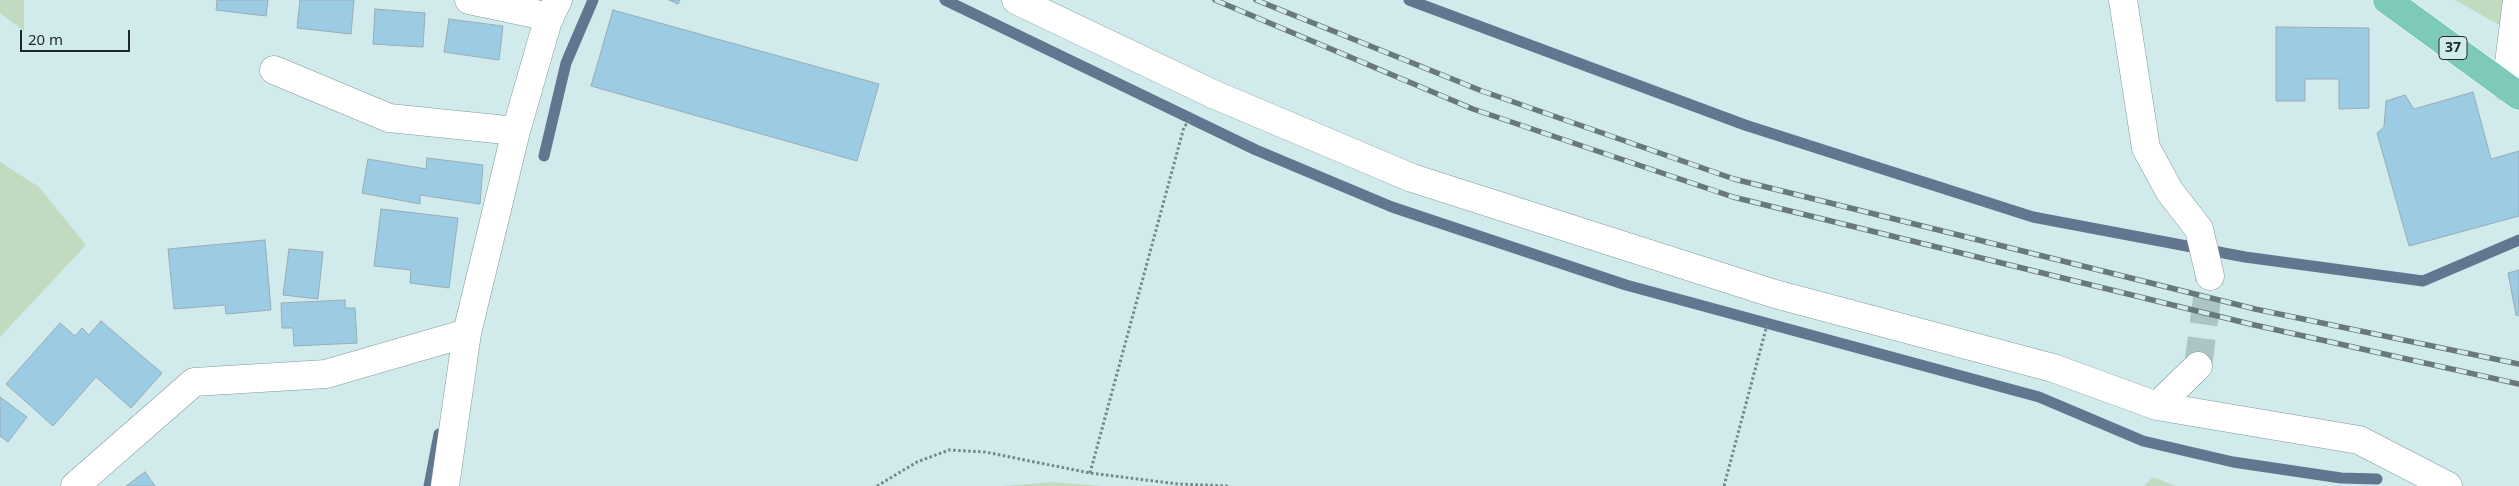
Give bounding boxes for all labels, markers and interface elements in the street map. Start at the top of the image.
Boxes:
scale bar [22,20,132,52]
text: 20 m [28,29,63,49]
road number: 37 [2439,36,2467,59]

